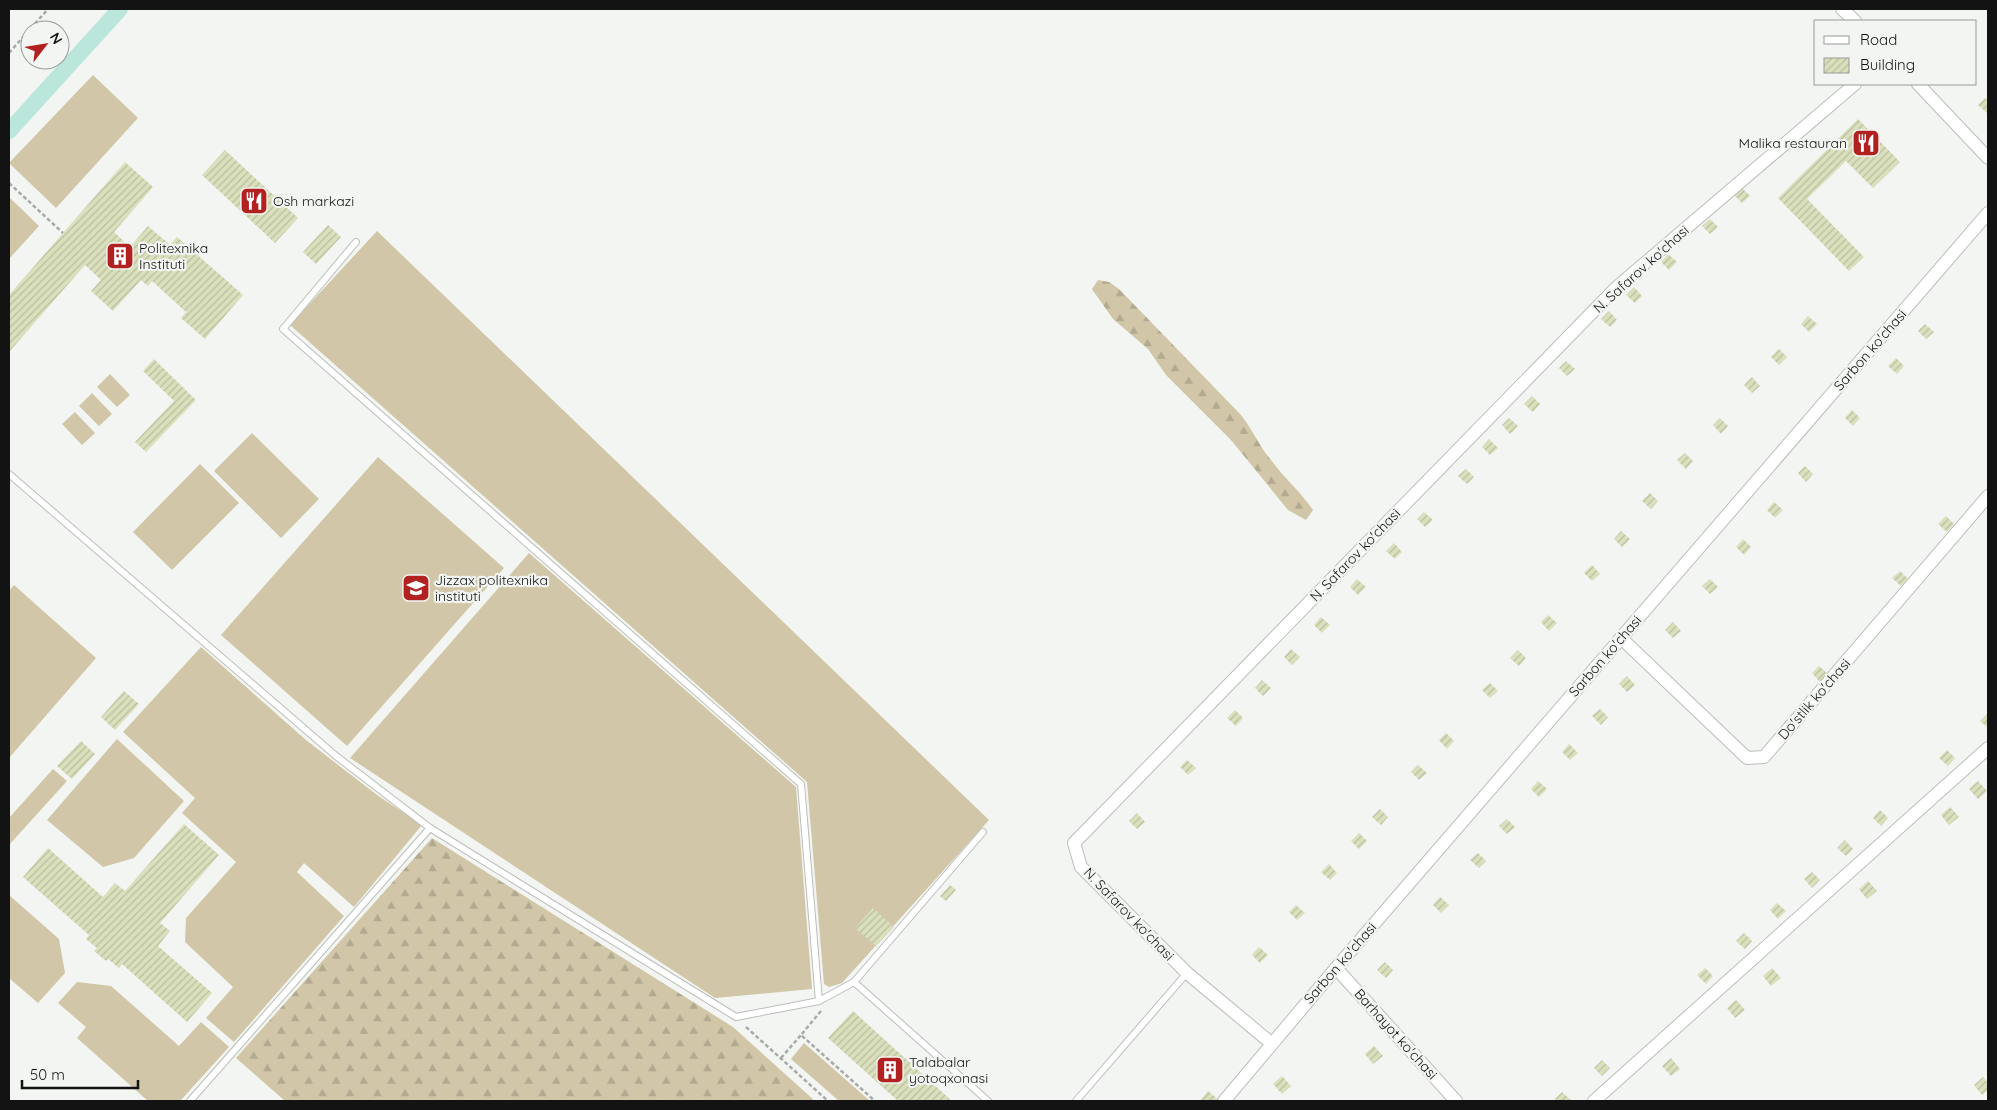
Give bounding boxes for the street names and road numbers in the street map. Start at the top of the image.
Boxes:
street label: N. Safarov ko'chasi [1589,221,1693,317]
street label: Sarbon ko'chasi [1830,306,1910,394]
street label: N. Safarov ko'chasi [1306,505,1404,605]
street label: Sarbon ko'chasi [1565,612,1645,700]
street label: Do'stlik ko'chasi [1774,655,1854,743]
street label: N. Safarov ko'chasi [1080,864,1178,964]
street label: Sarbon ko'chasi [1300,919,1380,1007]
street label: Barhayot ko'chasi [1351,985,1441,1083]

